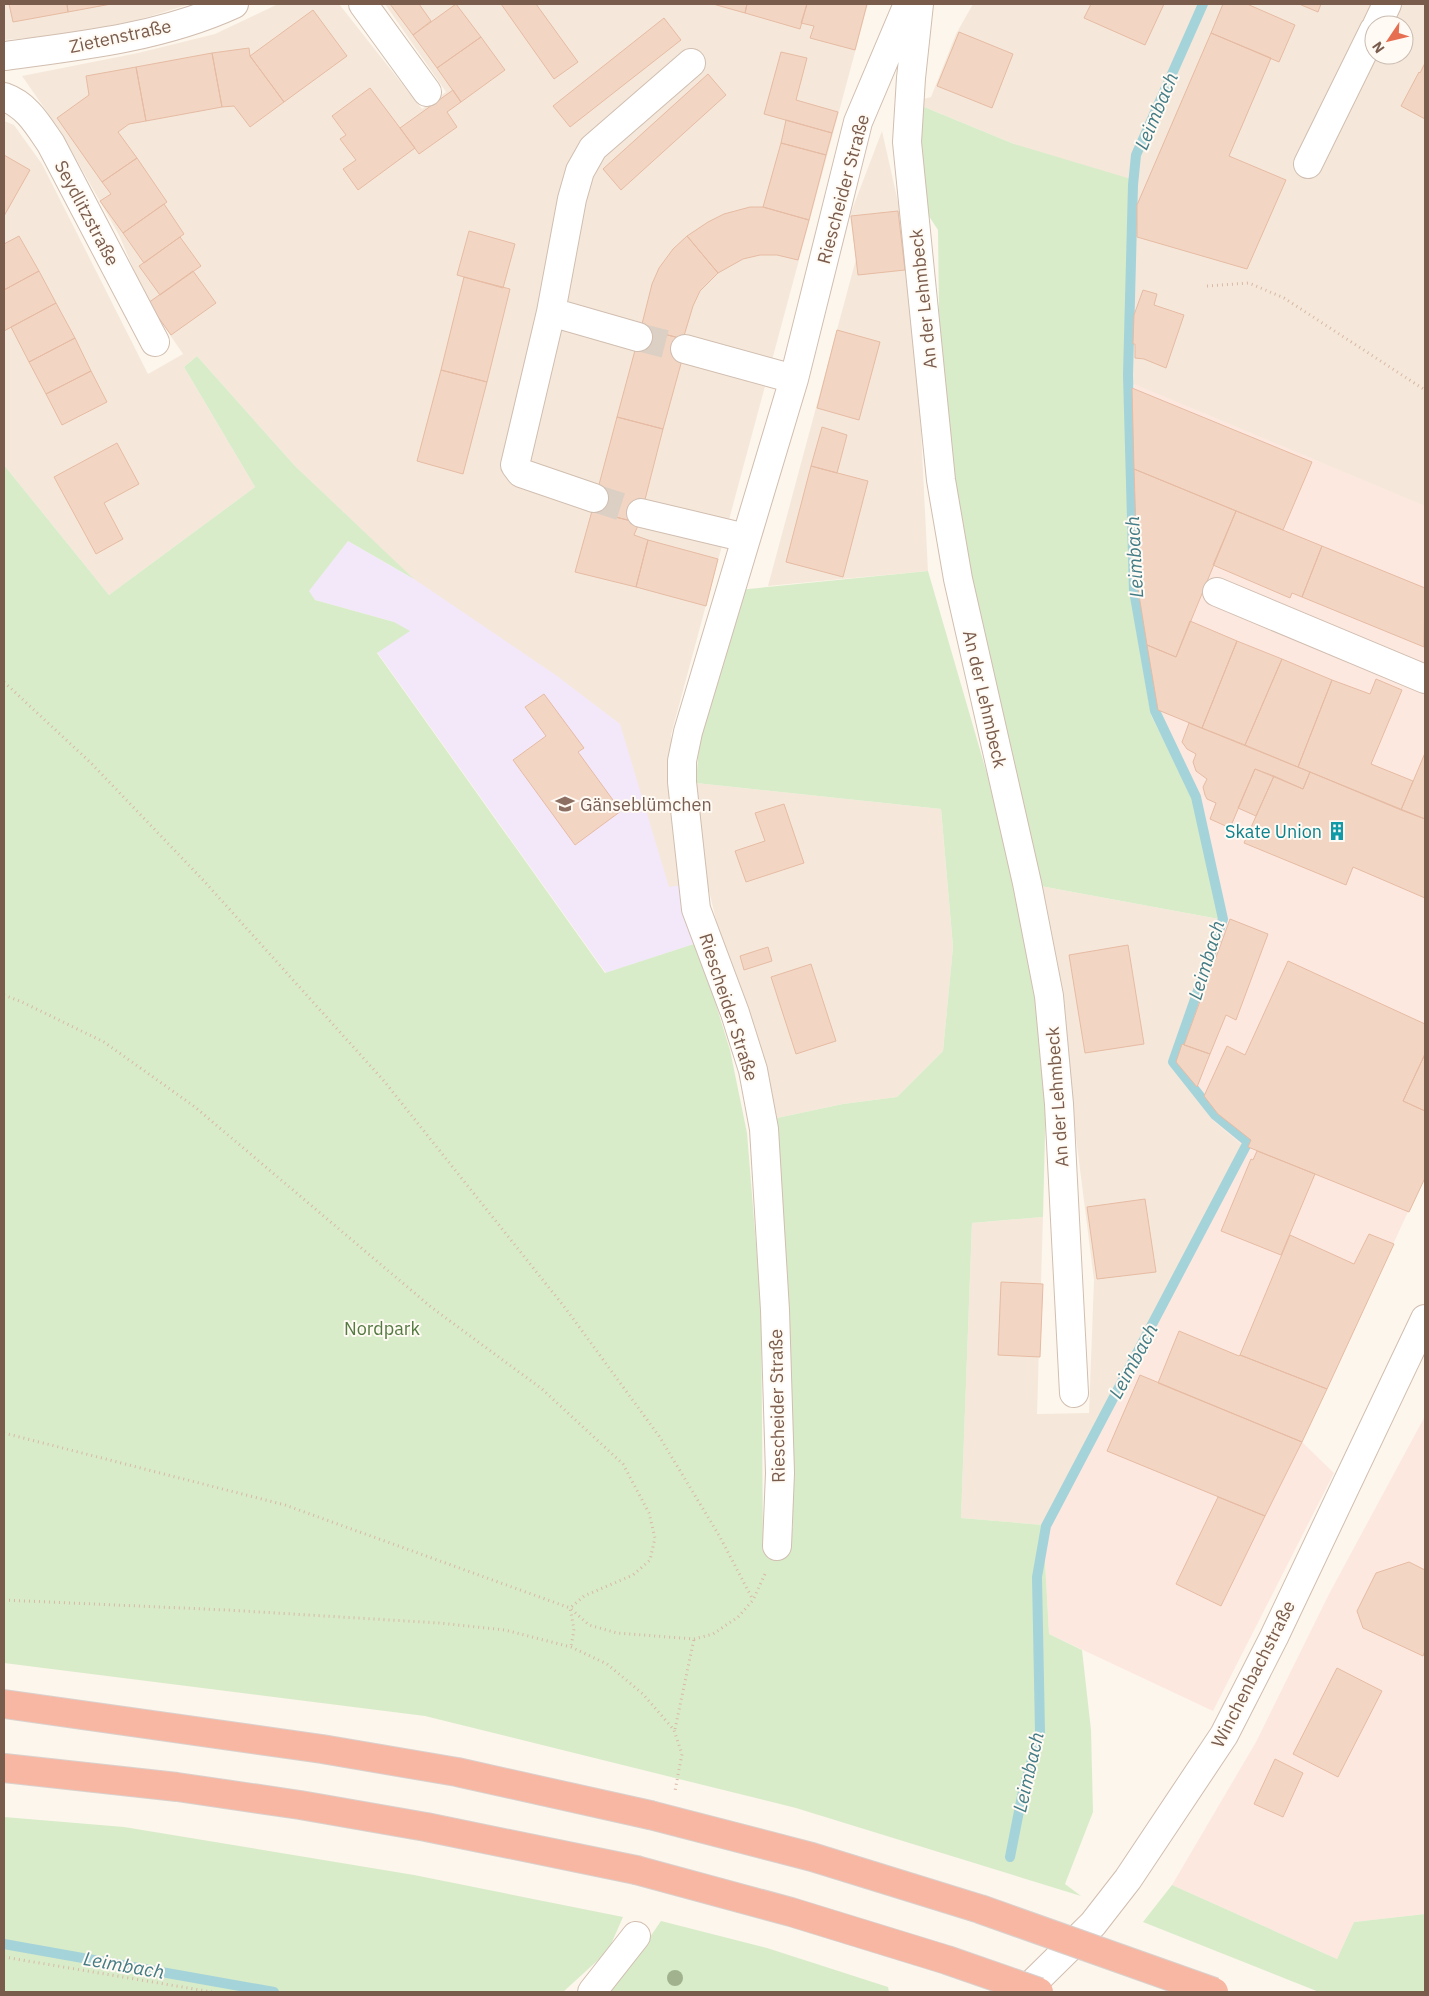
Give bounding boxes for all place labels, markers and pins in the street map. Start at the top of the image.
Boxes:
school or university icon: Gänseblümchen [554,793,576,815]
place label: Gänseblümchen [580,793,712,816]
place label: Skate Union [1225,820,1322,843]
building icon: Skate Union [1326,820,1348,842]

